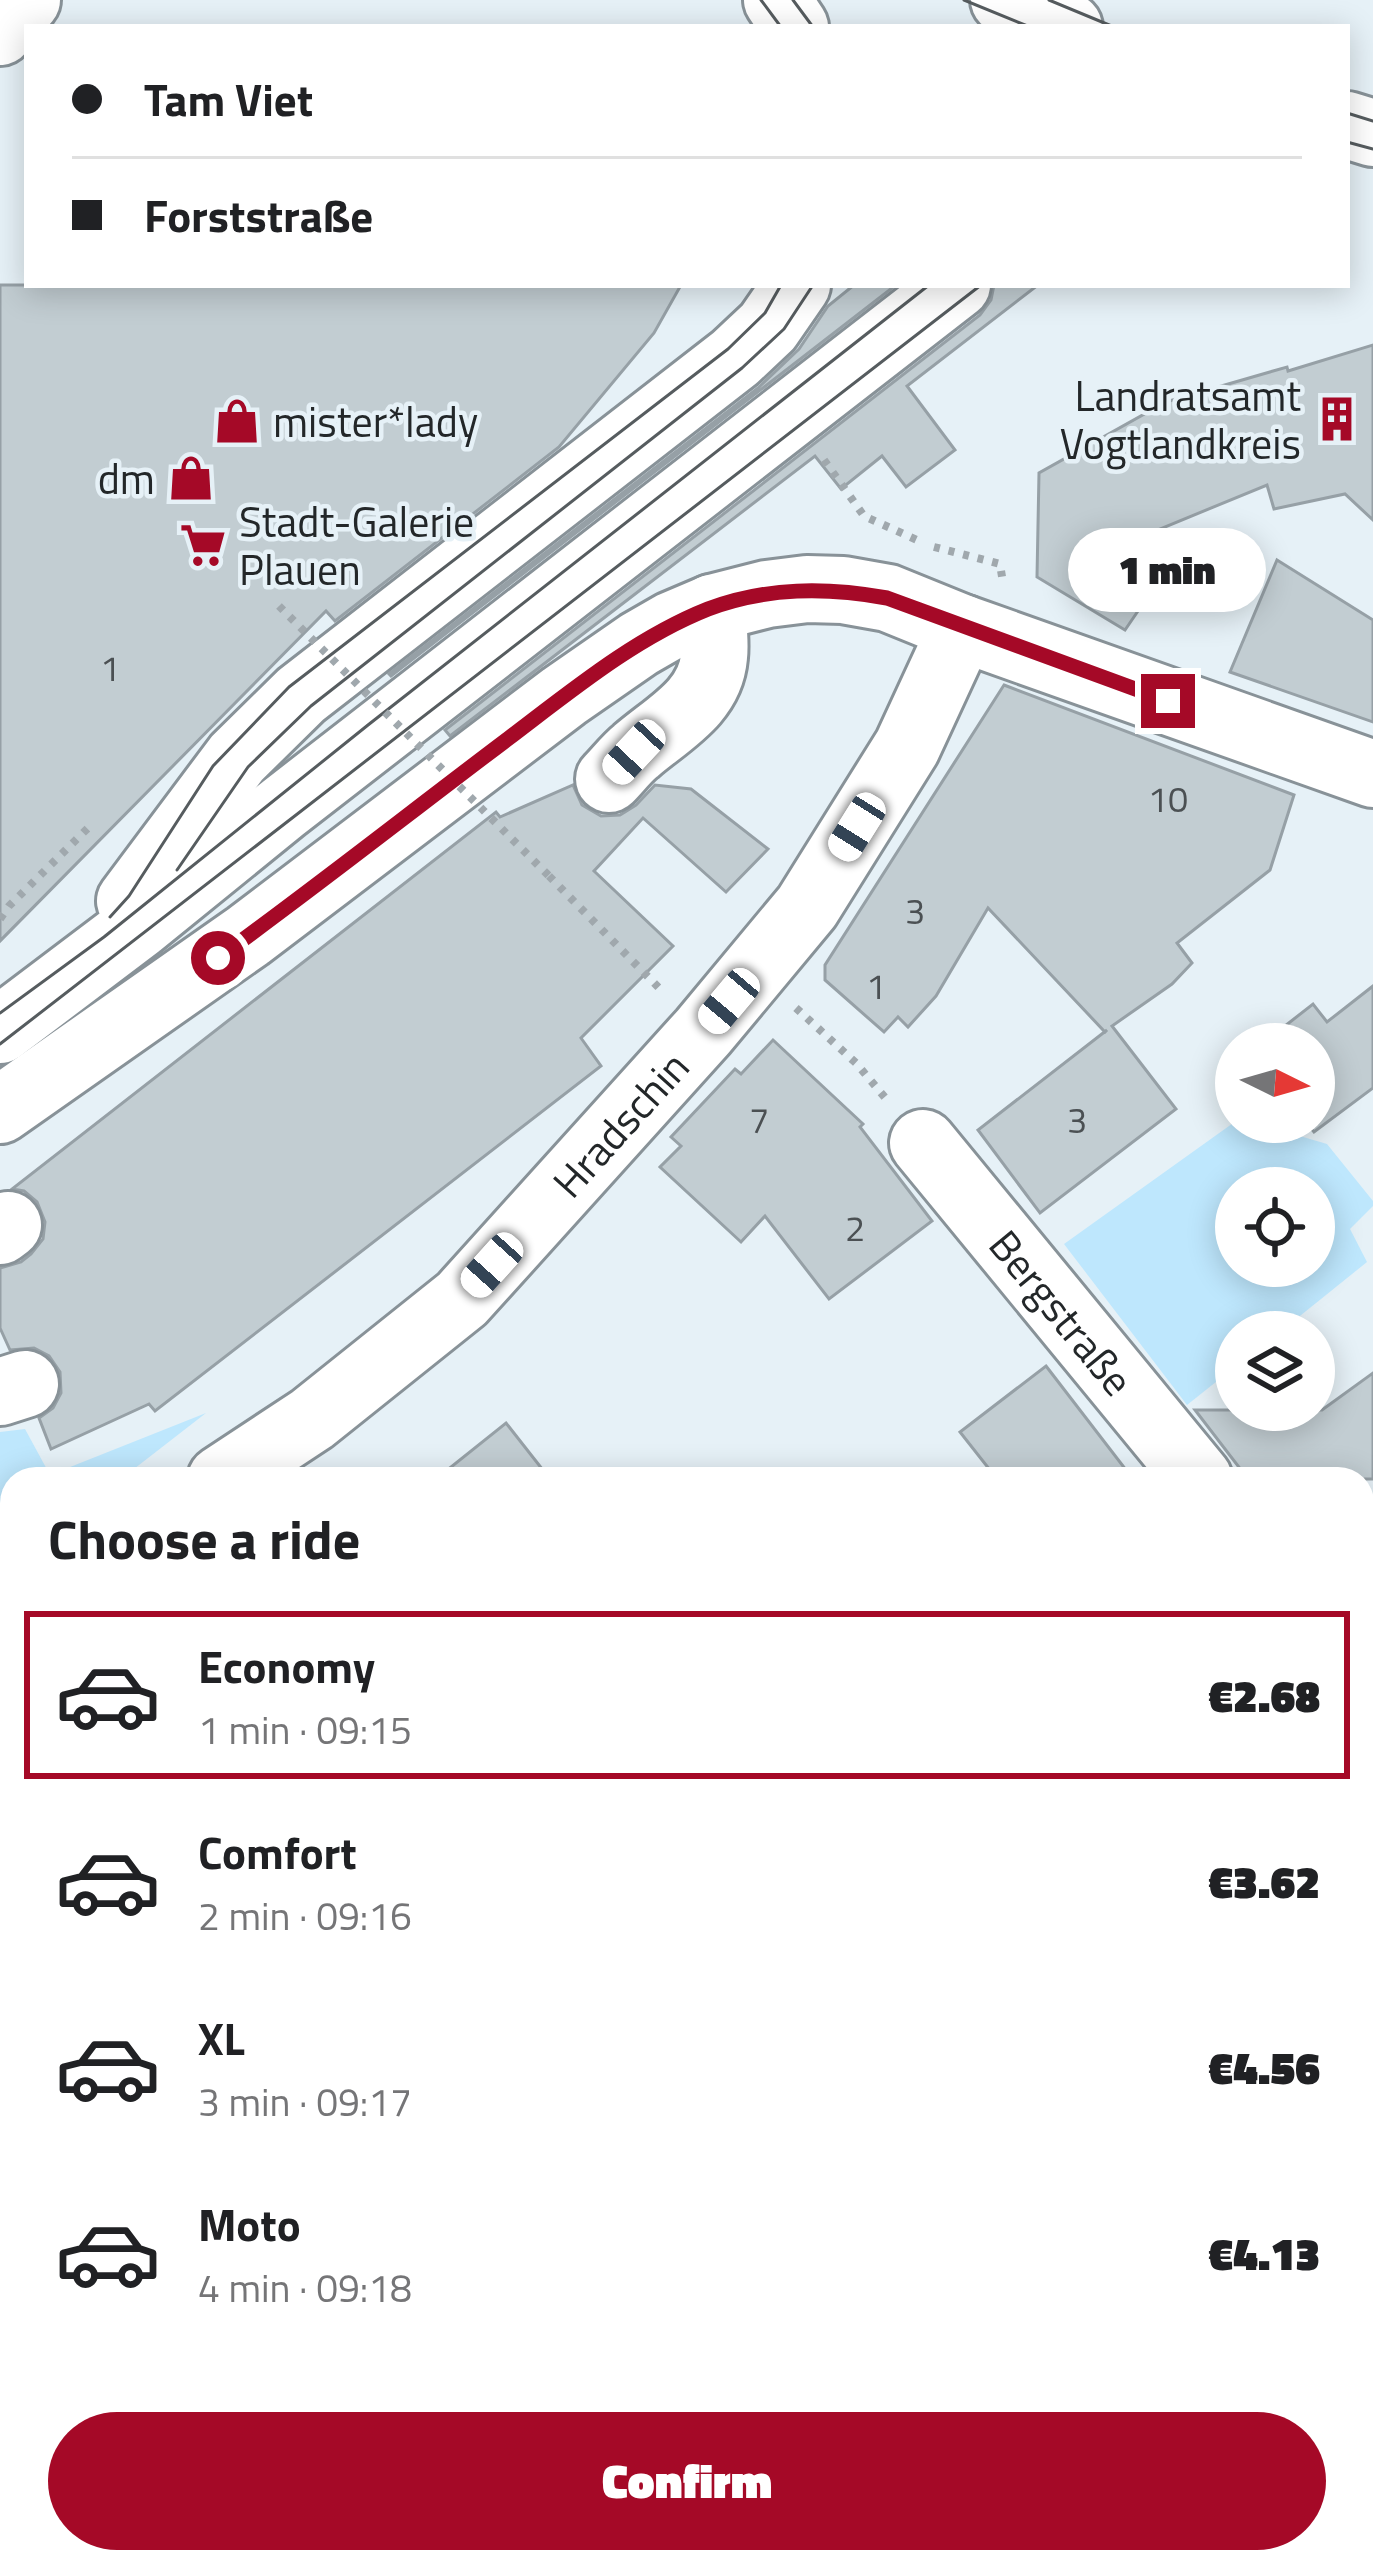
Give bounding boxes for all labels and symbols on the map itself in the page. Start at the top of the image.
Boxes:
place label: Landratsamt Vogtlandkreis [1060,363,1301,475]
place label: mister*lady [273,389,478,453]
building icon: Landratsamt Vogtlandkreis [1312,394,1362,444]
shop icon: mister*lady [212,396,262,446]
place label: dm [98,446,155,510]
shop icon: dm [166,453,216,503]
place label: Stadt-Galerie Plauen [239,489,474,601]
supermarket icon: Stadt-Galerie Plauen [178,520,228,570]
callout: 1 min [1069,527,1267,611]
house number: 1 [100,640,120,695]
route end [1141,674,1195,728]
car [596,713,672,791]
house number: 10 [1148,771,1188,826]
car [823,787,891,867]
house number: 3 [905,883,925,938]
route start [191,931,245,985]
house number: 1 [866,958,886,1013]
car [692,962,766,1040]
north arrow [1215,1023,1335,1143]
street label: Hradschin [537,1036,704,1212]
house number: 7 [749,1092,769,1147]
house number: 3 [1067,1092,1087,1147]
house number: 2 [845,1200,865,1255]
street label: Bergstraße [974,1215,1150,1409]
car [455,1226,529,1304]

